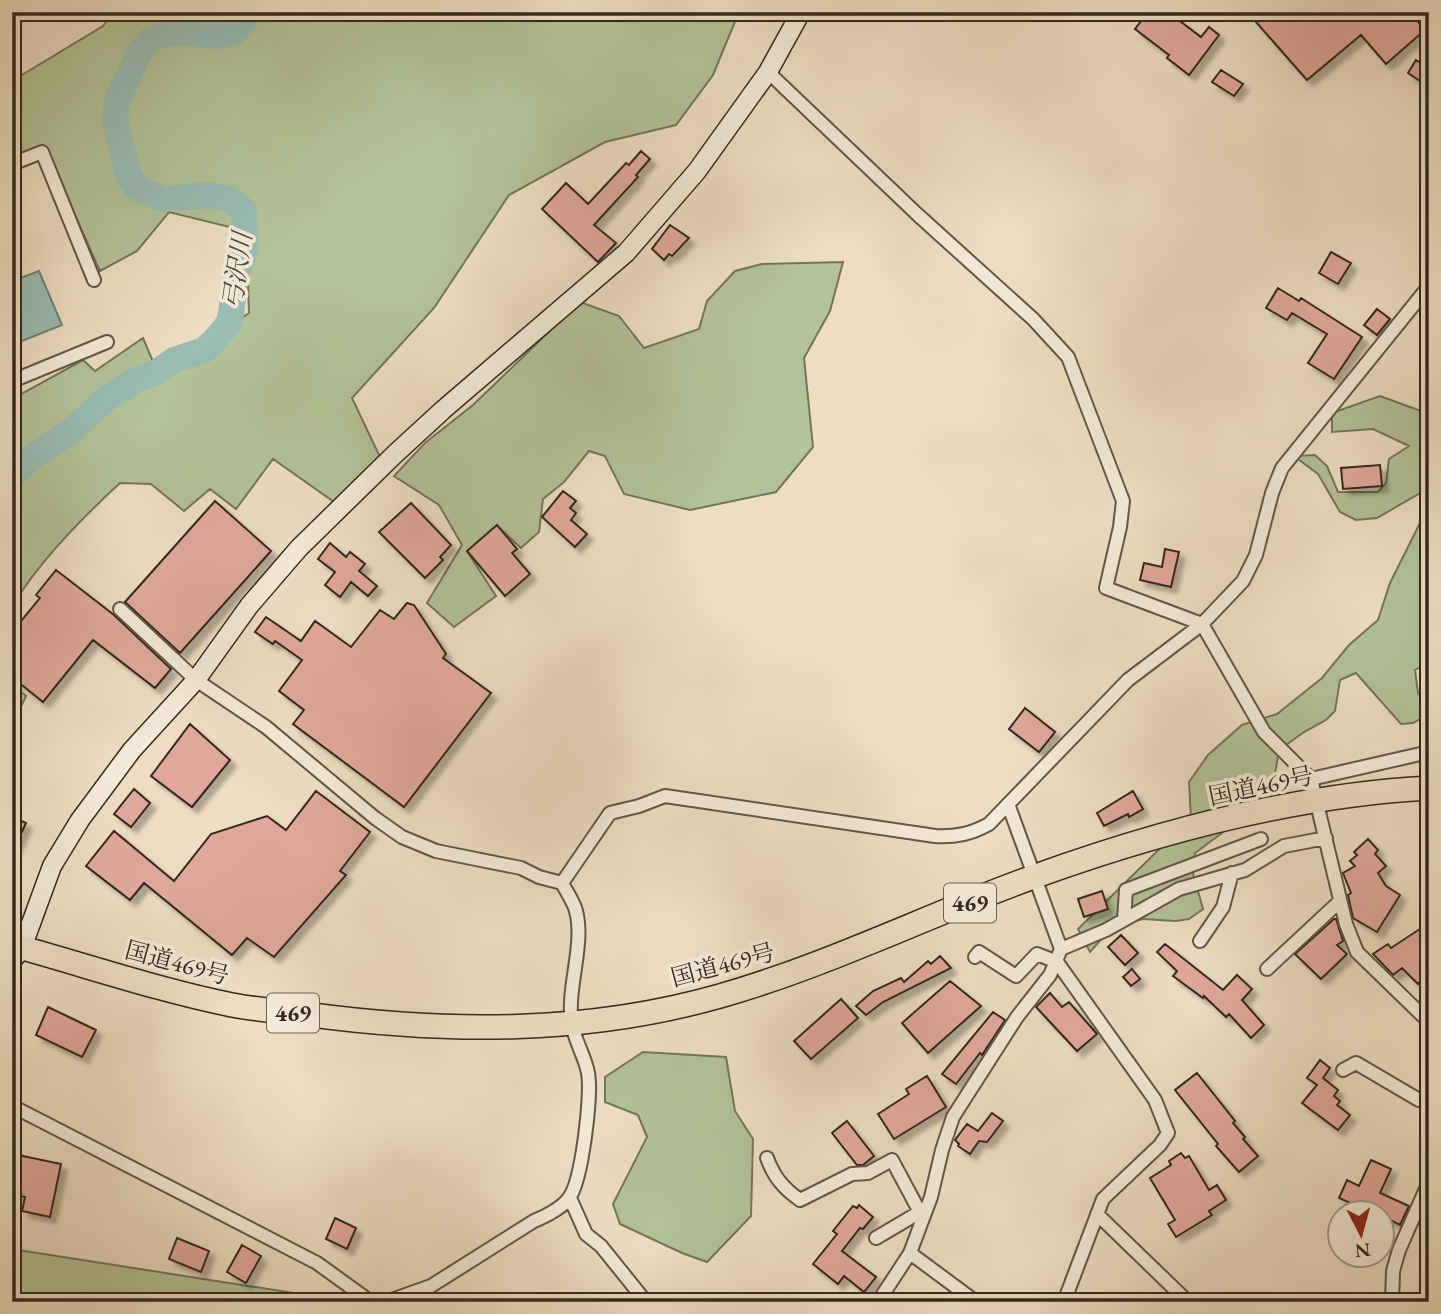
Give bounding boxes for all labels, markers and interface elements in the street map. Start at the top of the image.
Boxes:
water label: 弓沢川 [215,227,260,312]
street label: 国道469号 [1206,759,1316,812]
road number: 469 [944,884,996,922]
street label: 国道469号 [122,934,233,991]
street label: 国道469号 [667,936,778,993]
road number: 469 [267,994,319,1032]
north arrow [1326,1198,1396,1268]
text: N [1353,1237,1372,1264]

